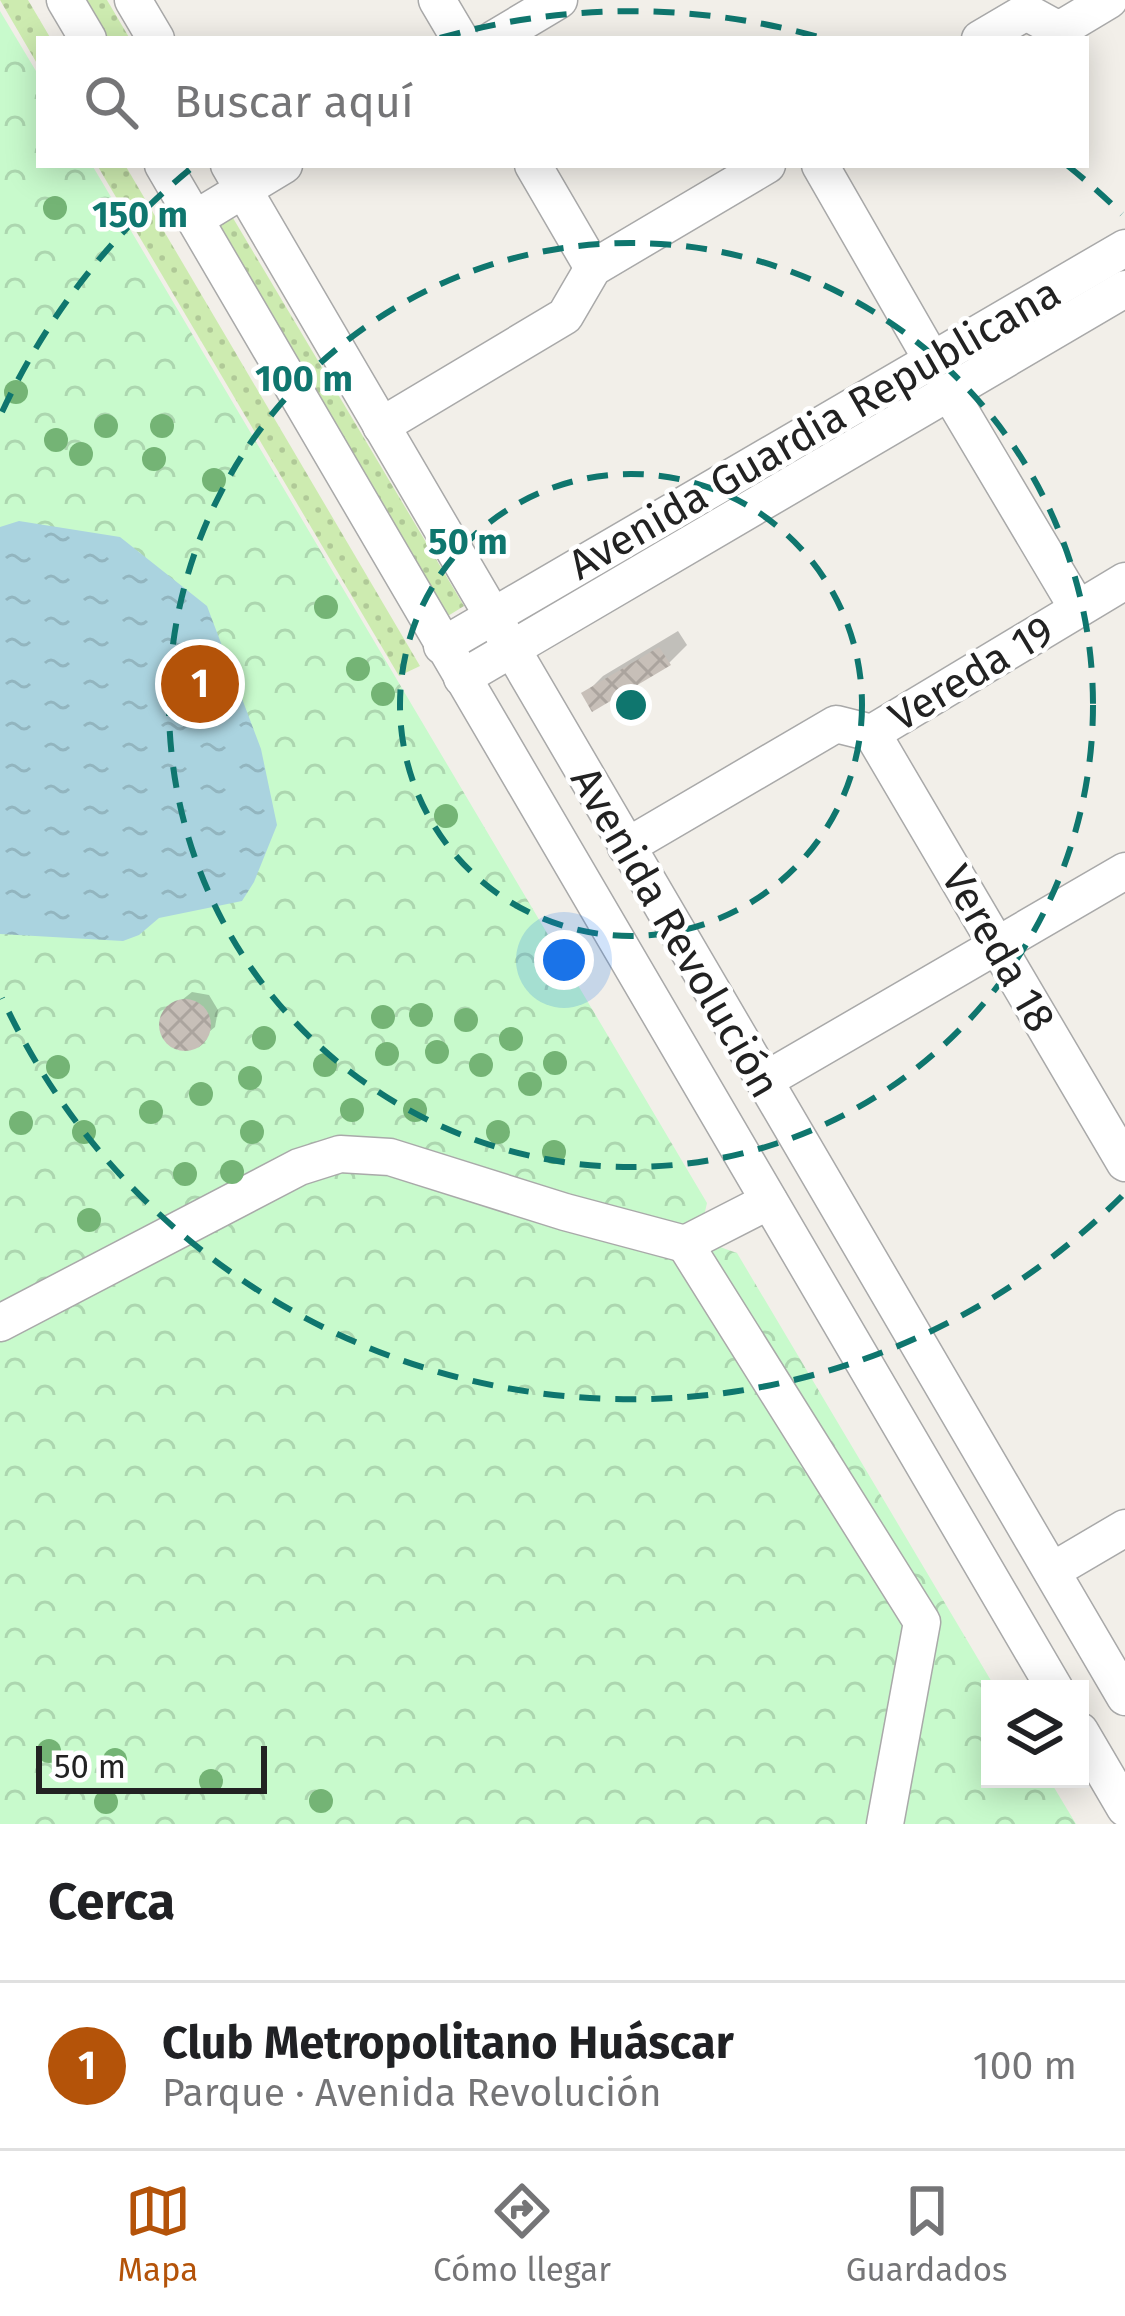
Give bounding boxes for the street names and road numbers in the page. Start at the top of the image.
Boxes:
street label: Avenida Guardia Republicana [560,268,1069,590]
street label: Vereda 19 [880,605,1063,742]
street label: Avenida Revolución [560,758,790,1107]
street label: Vereda 18 [931,857,1066,1040]

